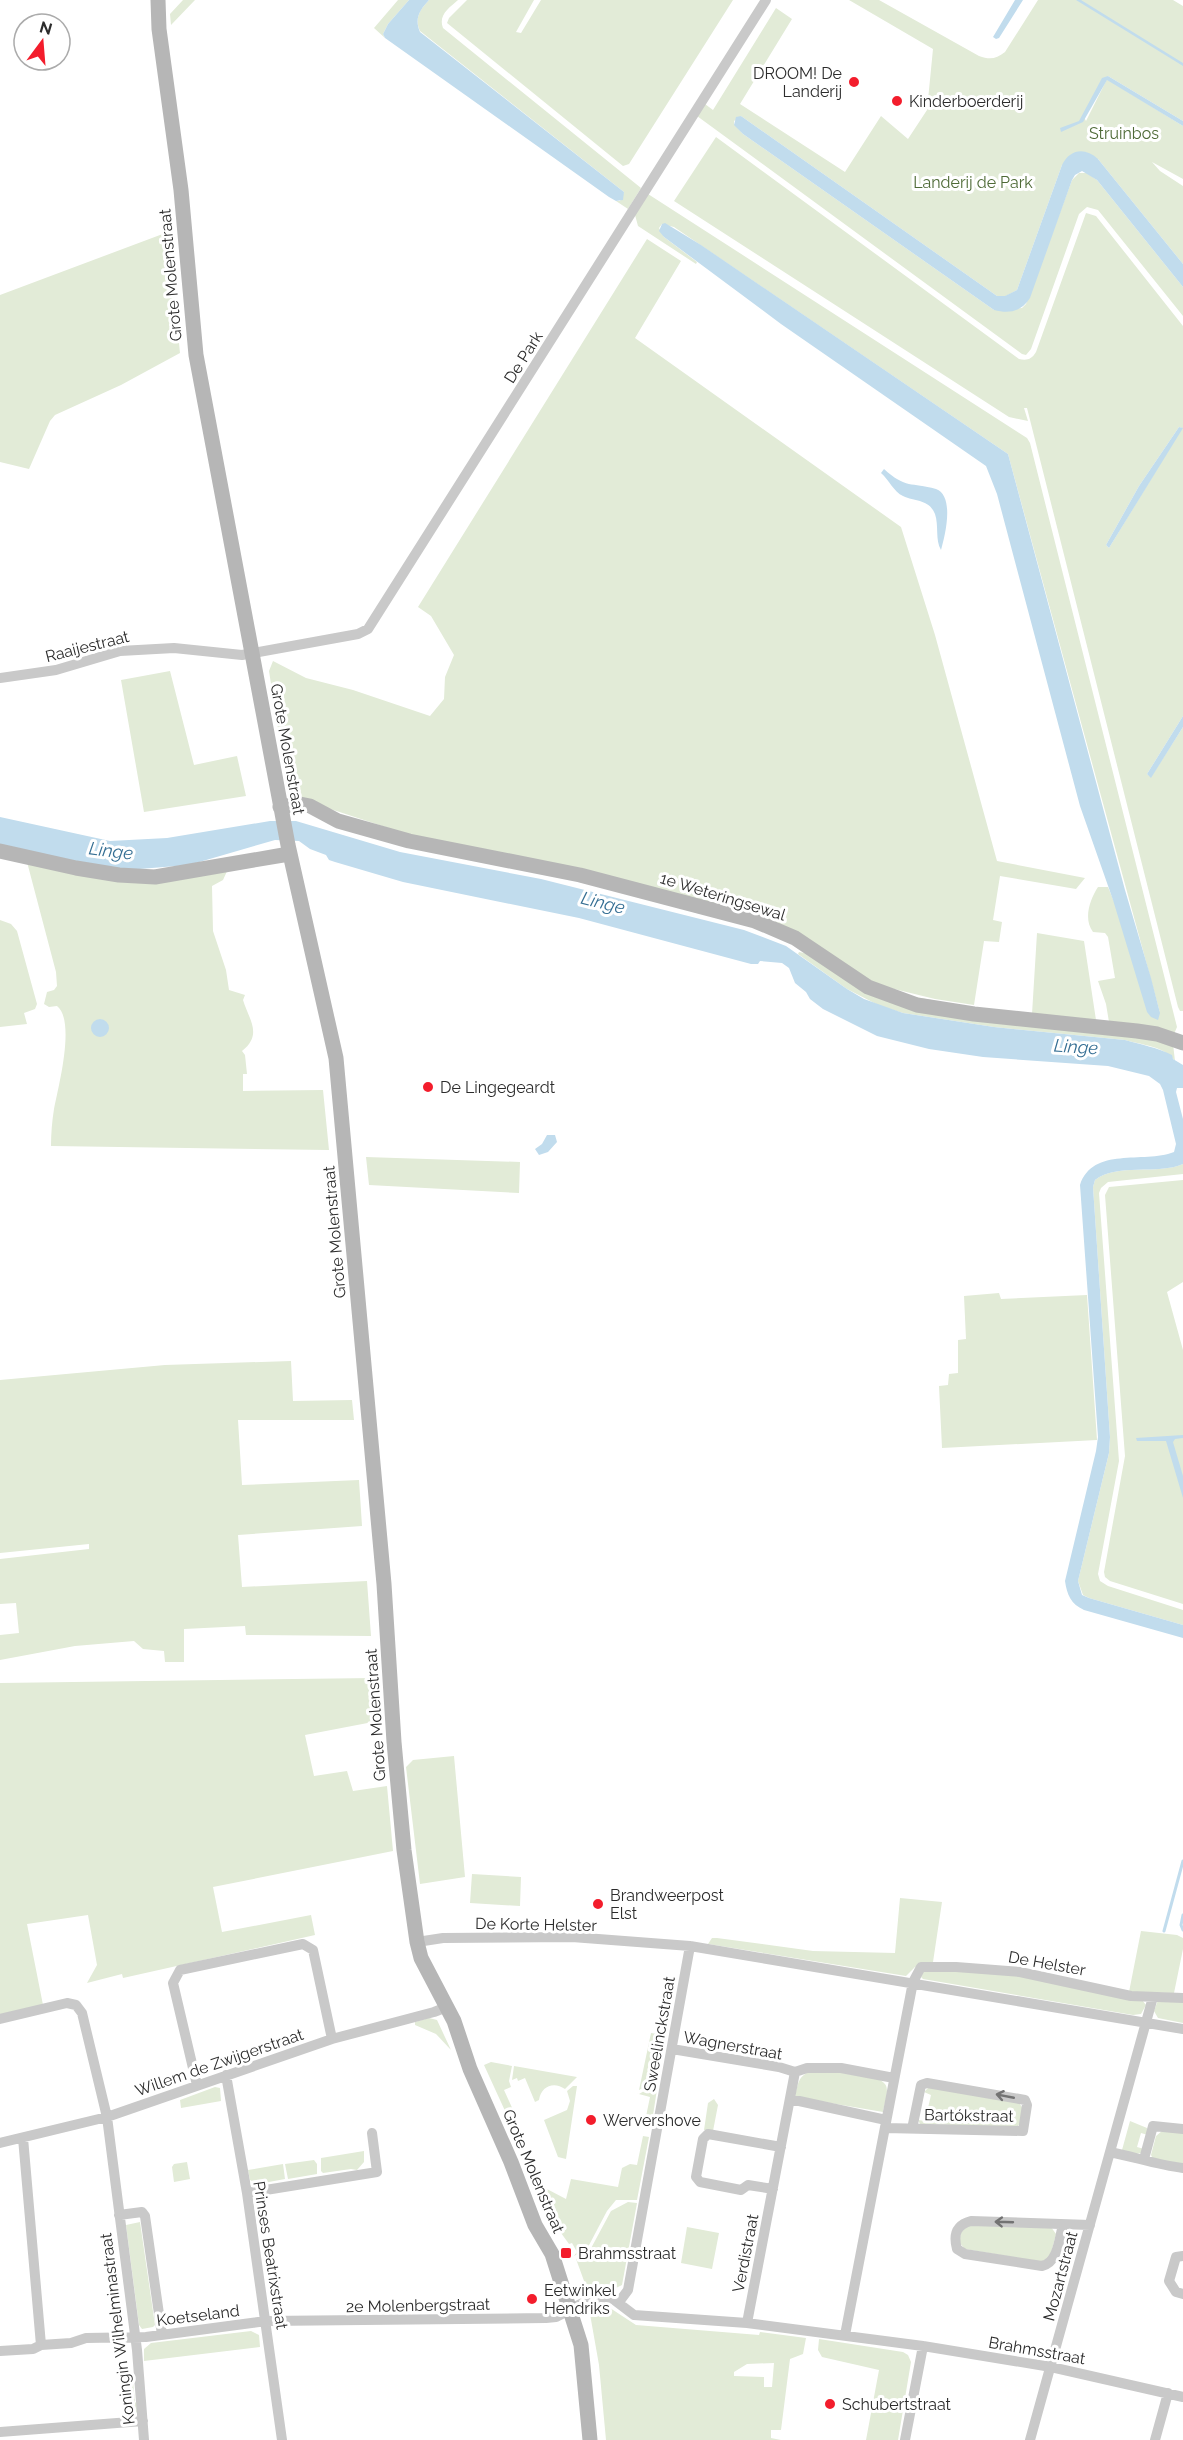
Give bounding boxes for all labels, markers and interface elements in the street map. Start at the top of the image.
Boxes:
north arrow [12,12,72,72]
text: N [38,17,54,39]
place label: DROOM! De Landerij [753,64,842,101]
marker: DROOM! De Landerij [847,75,861,89]
place label: Kinderboerderij [909,92,1023,111]
marker: Kinderboerderij [890,94,904,108]
park label: Struinbos [1089,124,1159,143]
park label: Landerij de Park [913,173,1033,192]
street label: Grote Molenstraat [155,207,186,342]
street label: De Park [500,327,547,387]
street label: Raaijestraat [43,627,132,666]
street label: Grote Molenstraat [267,682,309,817]
water label: Linge [88,837,135,864]
street label: 1e Weteringsewal [658,868,789,925]
water label: Linge [579,887,627,918]
water label: Linge [1053,1034,1099,1059]
place label: De Lingegeardt [440,1078,556,1097]
marker: De Lingegeardt [421,1080,435,1094]
street label: Grote Molenstraat [319,1164,350,1299]
street label: Grote Molenstraat [361,1647,390,1782]
place label: Brandweerpost Elst [610,1886,724,1923]
marker: Brandweerpost Elst [591,1897,605,1911]
street label: De Korte Helster [475,1914,597,1935]
street label: De Helster [1007,1947,1087,1980]
street label: Sweelinckstraat [640,1974,679,2093]
street label: Willem de Zwijgerstraat [133,2025,306,2100]
street label: Wagnerstraat [682,2027,785,2064]
one-way arrow [996,2090,1015,2101]
street label: Bartókstraat [924,2105,1015,2126]
street label: Grote Molenstraat [499,2106,568,2237]
place label: Wervershove [603,2111,701,2130]
marker: Wervershove [584,2113,598,2127]
street label: Prinses Beatrixstraat [249,2180,292,2331]
street label: Verdistraat [729,2212,763,2294]
one-way arrow [995,2217,1015,2228]
street label: Mozartstraat [1039,2229,1082,2323]
street label: Koningin Wilhelminastraat [96,2231,139,2426]
place label: Brahmsstraat [578,2244,677,2263]
marker: Brahmsstraat [559,2246,573,2260]
place label: Eetwinkel Hendriks [544,2281,616,2318]
marker: Eetwinkel Hendriks [525,2292,539,2306]
street label: 2e Molenbergstraat [346,2295,491,2316]
street label: Koetseland [155,2301,241,2330]
street label: Brahmsstraat [987,2333,1088,2368]
place label: Schubertstraat [842,2395,952,2414]
marker: Schubertstraat [823,2397,837,2411]

